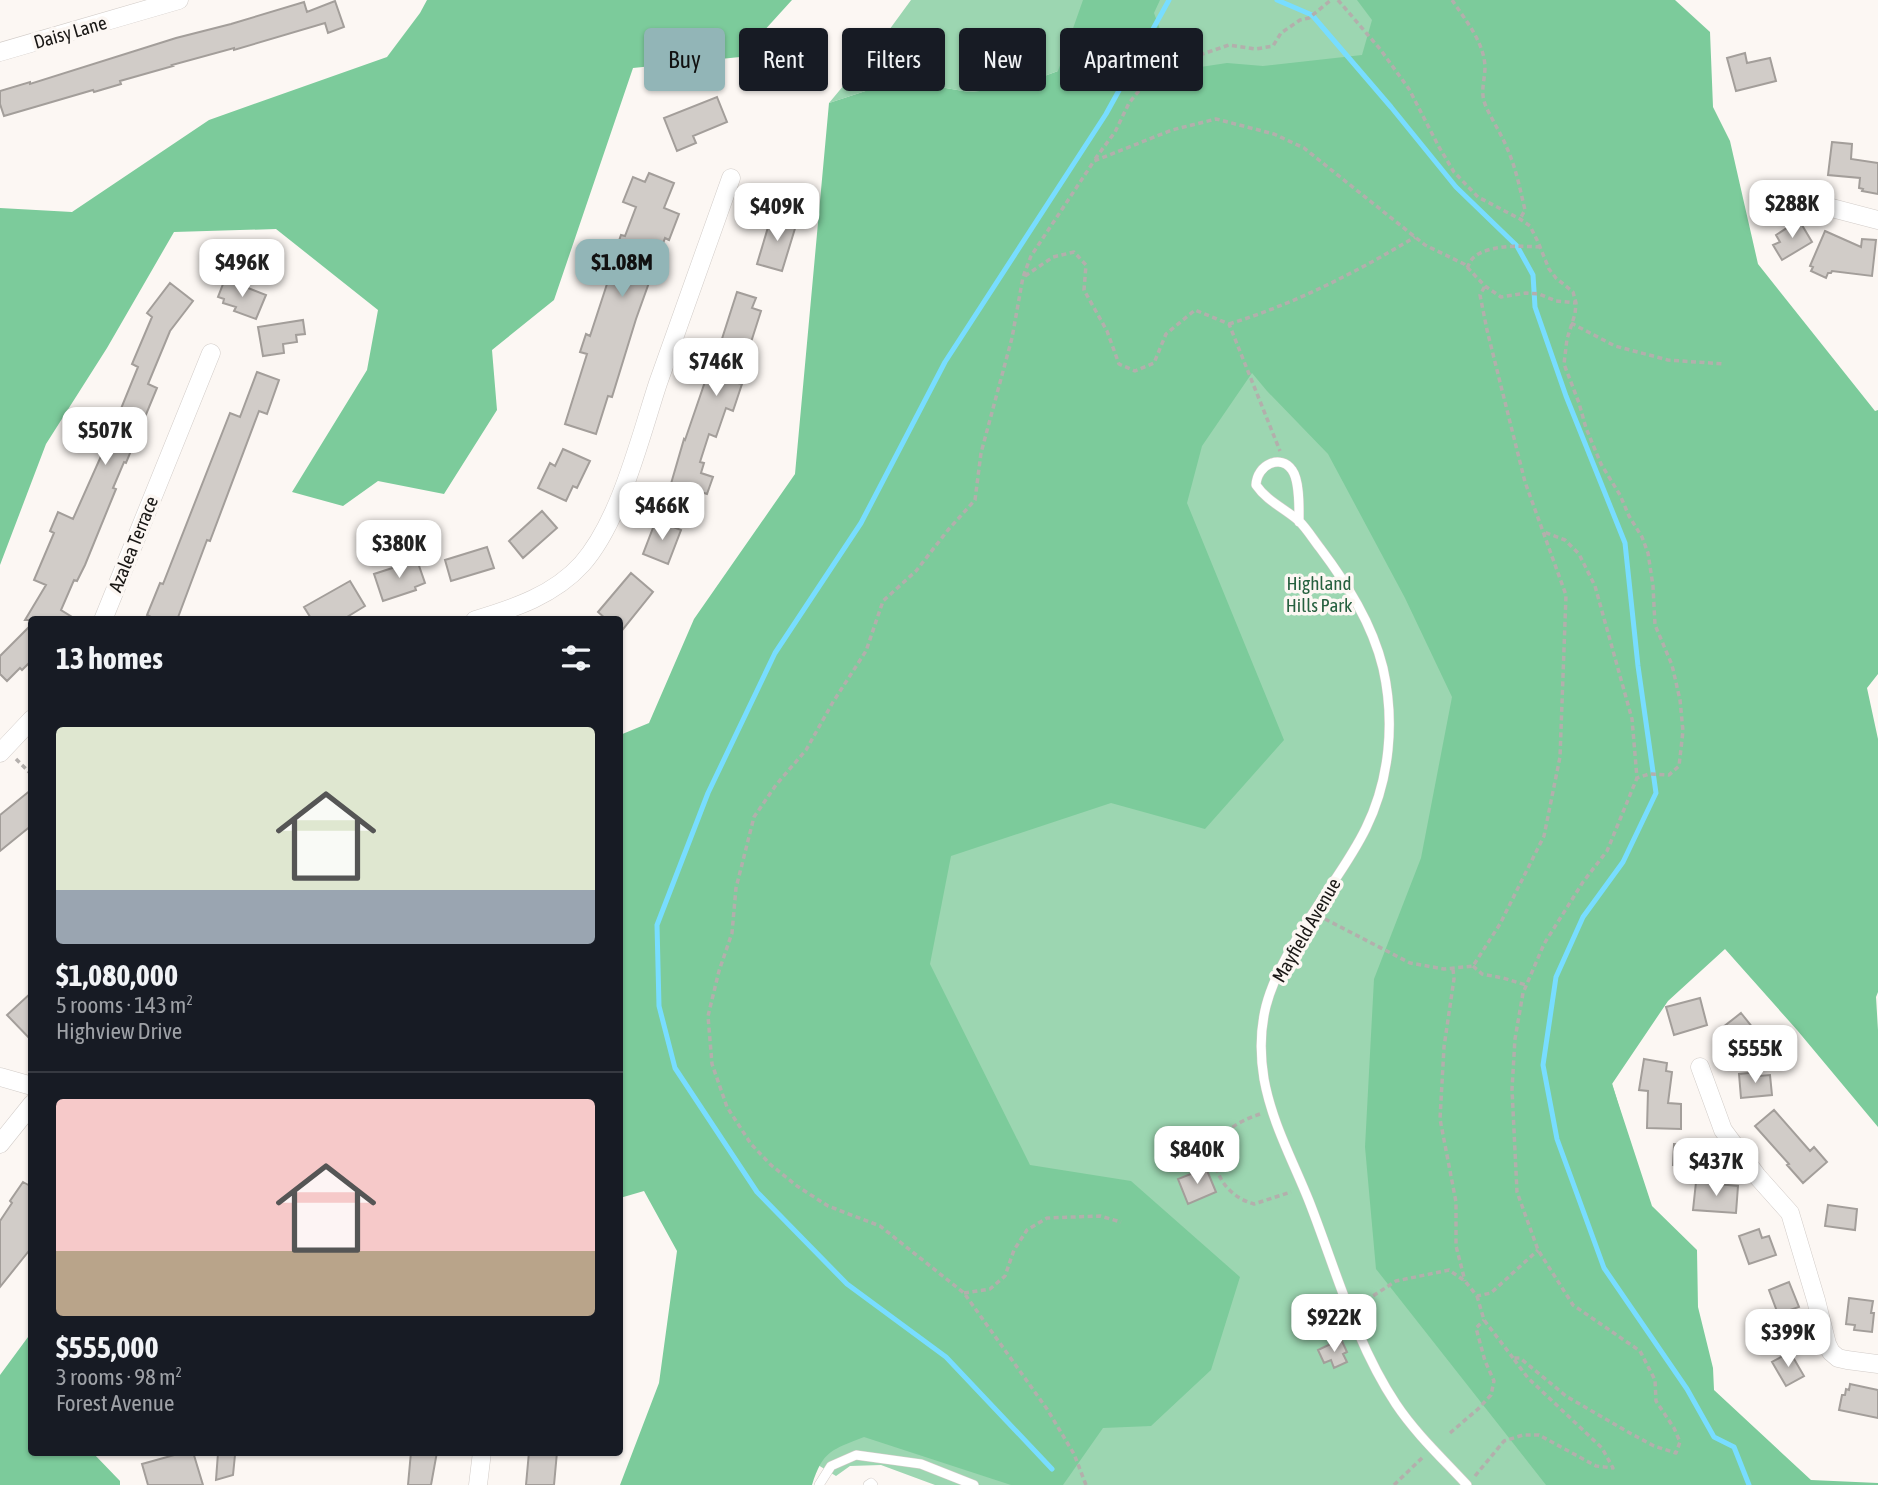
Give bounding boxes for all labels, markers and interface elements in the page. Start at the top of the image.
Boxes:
street label: Daisy Lane [31,11,109,53]
chip: Buy [644,28,725,91]
chip: Rent [739,28,828,91]
chip: Filters [842,28,945,91]
chip: New [959,28,1046,91]
chip: Apartment [1060,28,1203,91]
pin: $288K [1743,180,1841,240]
pin: $409K [728,184,826,243]
text: $288K [1765,190,1819,216]
text: $409K [750,193,804,219]
pin: $496K [193,240,291,299]
pin: $1.08M [565,240,679,299]
text: $496K [215,249,269,275]
text: $1.08M [591,249,653,275]
pin: $746K [667,338,765,398]
text: $746K [689,348,743,374]
pin: $507K [56,407,154,467]
text: $507K [78,417,132,443]
pin: $466K [613,482,711,542]
text: $466K [635,492,689,518]
street label: Azalea Terrace [104,493,162,595]
pin: $380K [350,520,448,580]
text: $380K [372,530,426,556]
park label: Highland Hills Park [1286,572,1353,616]
icon: filters [557,639,595,677]
text: 13 homes [56,641,163,675]
icon: home [263,773,389,899]
street label: Mayfield Avenue [1267,874,1345,986]
text: $1,080,000 [56,958,178,992]
text: 5 rooms · 143 m² [56,992,193,1018]
text: Highview Drive [56,1018,182,1044]
pin: $555K [1706,1026,1804,1085]
text: $555K [1728,1035,1782,1061]
pin: $840K [1148,1126,1246,1186]
text: $840K [1170,1136,1224,1162]
pin: $437K [1667,1138,1765,1198]
icon: home [263,1145,389,1271]
text: $437K [1689,1148,1743,1174]
pin: $922K [1285,1294,1383,1354]
text: $922K [1307,1304,1361,1330]
pin: $399K [1739,1310,1837,1369]
text: $399K [1761,1319,1815,1345]
text: $555,000 [56,1330,159,1364]
text: 3 rooms · 98 m² [56,1364,182,1390]
text: Forest Avenue [56,1390,174,1416]

